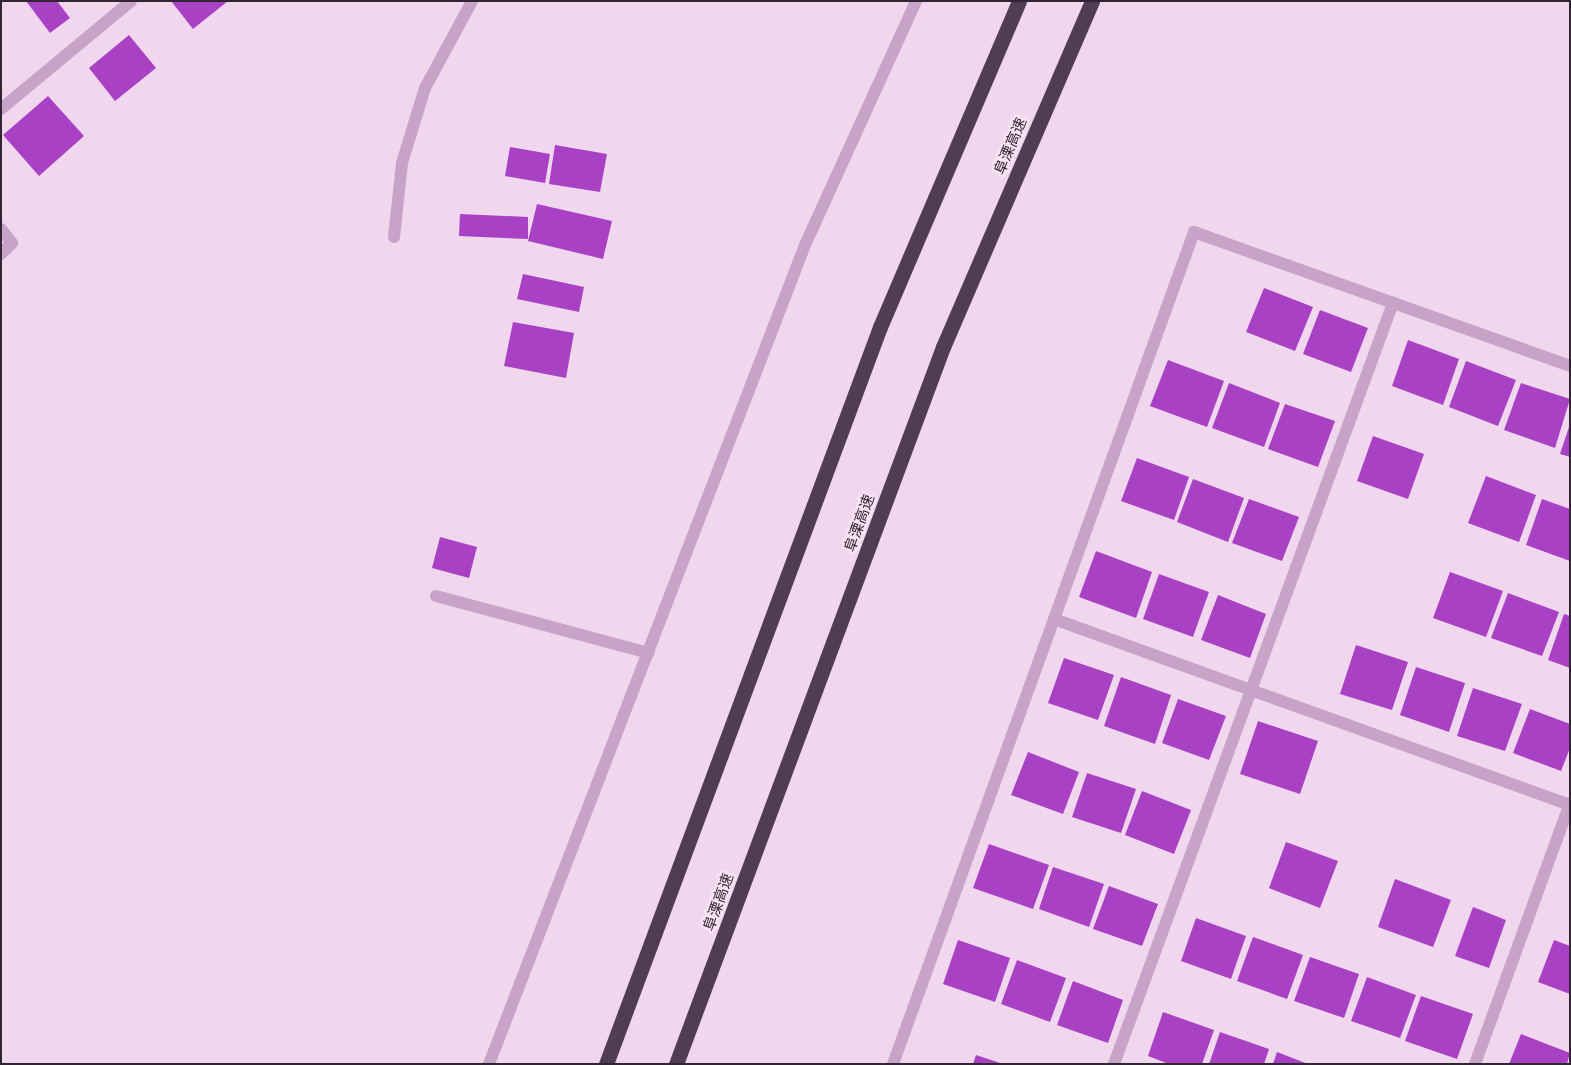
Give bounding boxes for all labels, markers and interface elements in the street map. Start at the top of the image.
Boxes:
street label: 阜溧高速 [990,115,1030,177]
street label: 阜溧高速 [840,492,878,554]
street label: 阜溧高速 [699,871,737,933]

